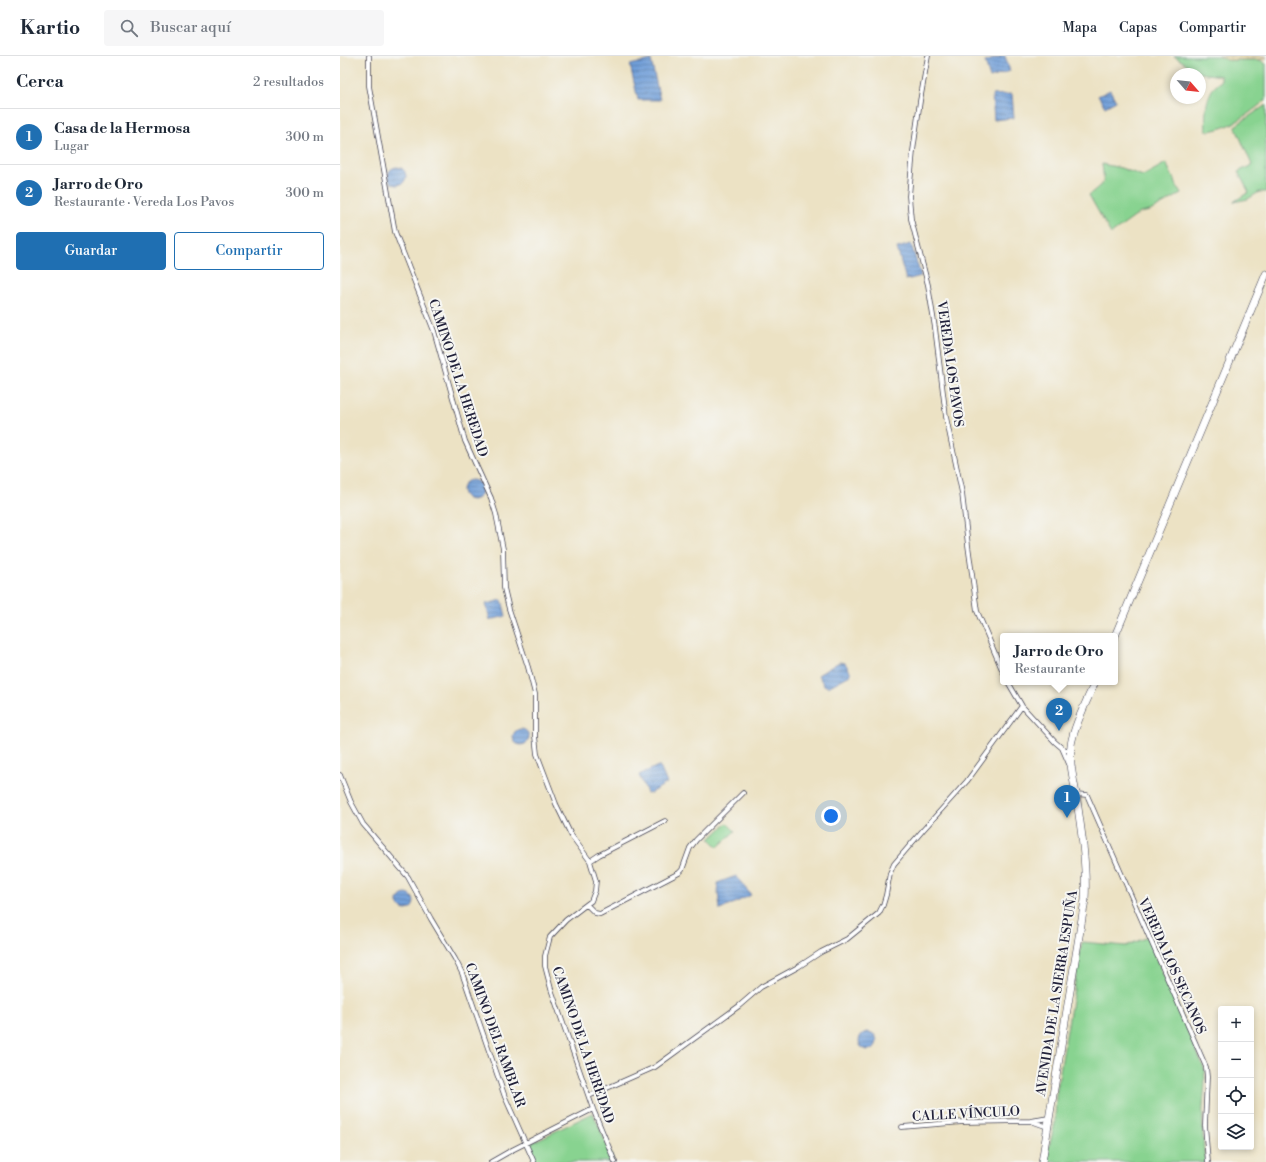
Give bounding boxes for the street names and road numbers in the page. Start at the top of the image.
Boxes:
street label: CAMINO DE LA HEREDAD [425,297,491,459]
street label: VEREDA LOS PAVOS [933,299,967,428]
street label: AVENIDA DE LA SIERRA ESPUÑA [1032,888,1081,1098]
street label: VEREDA LOS SECANOS [1134,894,1209,1037]
street label: CAMINO DEL RAMBLAR [461,961,529,1110]
street label: CAMINO DE LA HEREDAD [549,964,617,1126]
street label: CALLE VÍNCULO [912,1102,1020,1125]

